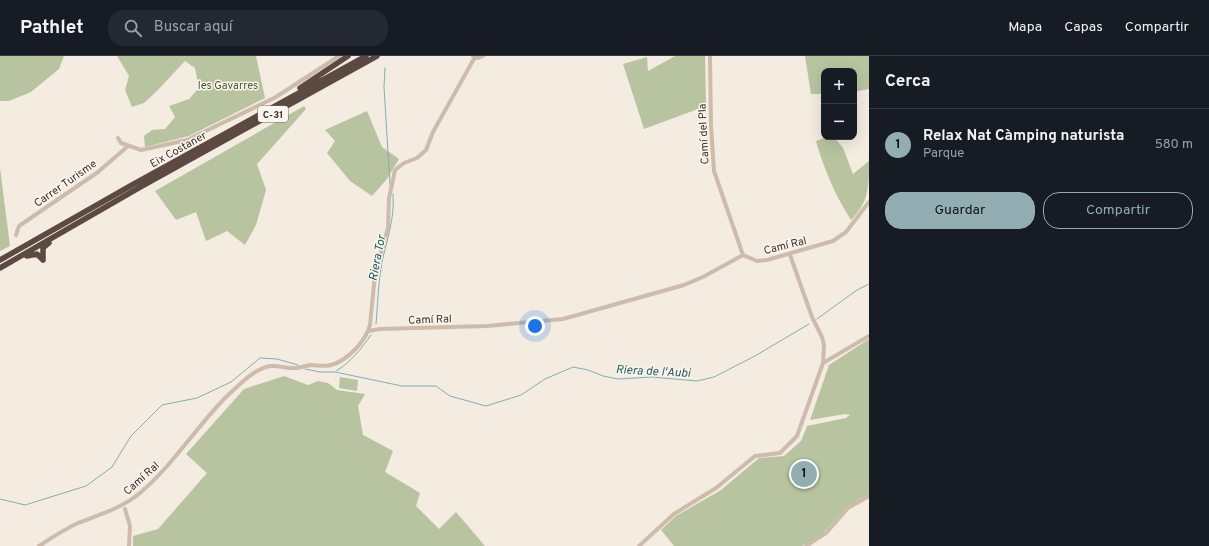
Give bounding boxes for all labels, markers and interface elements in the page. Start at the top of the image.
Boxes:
search box [108,10,388,46]
text: Pathlet [20,16,84,40]
icon: search [122,17,144,39]
text: Buscar aquí [154,18,233,37]
text: Mapa [1008,19,1042,36]
text: Capas [1064,19,1103,36]
text: Compartir [1125,19,1189,36]
map controls [821,68,857,140]
button: + [821,68,857,104]
text: Cerca [885,71,931,93]
park label: les Gavarres [198,79,258,93]
street label: Camí del Pla [695,103,713,165]
button: − [821,104,857,140]
road number: C-31 [258,106,288,122]
text: Relax Nat Càmping naturista [923,127,1124,146]
street label: Eix Costaner [148,128,210,171]
text: 1 [895,137,901,153]
text: 580 m [1155,137,1193,153]
text: Parque [923,146,964,162]
street label: Carrer Turisme [31,157,100,211]
button: Guardar [885,192,1035,229]
button: Compartir [1043,192,1193,229]
water label: Riera Tor [366,233,391,282]
street label: Camí Ral [762,234,808,258]
street label: Camí Ral [408,312,452,328]
your location [525,316,545,336]
water label: Riera de l'Aubi [615,362,692,382]
street label: Camí Ral [121,459,163,499]
pin: 1 [791,459,817,489]

